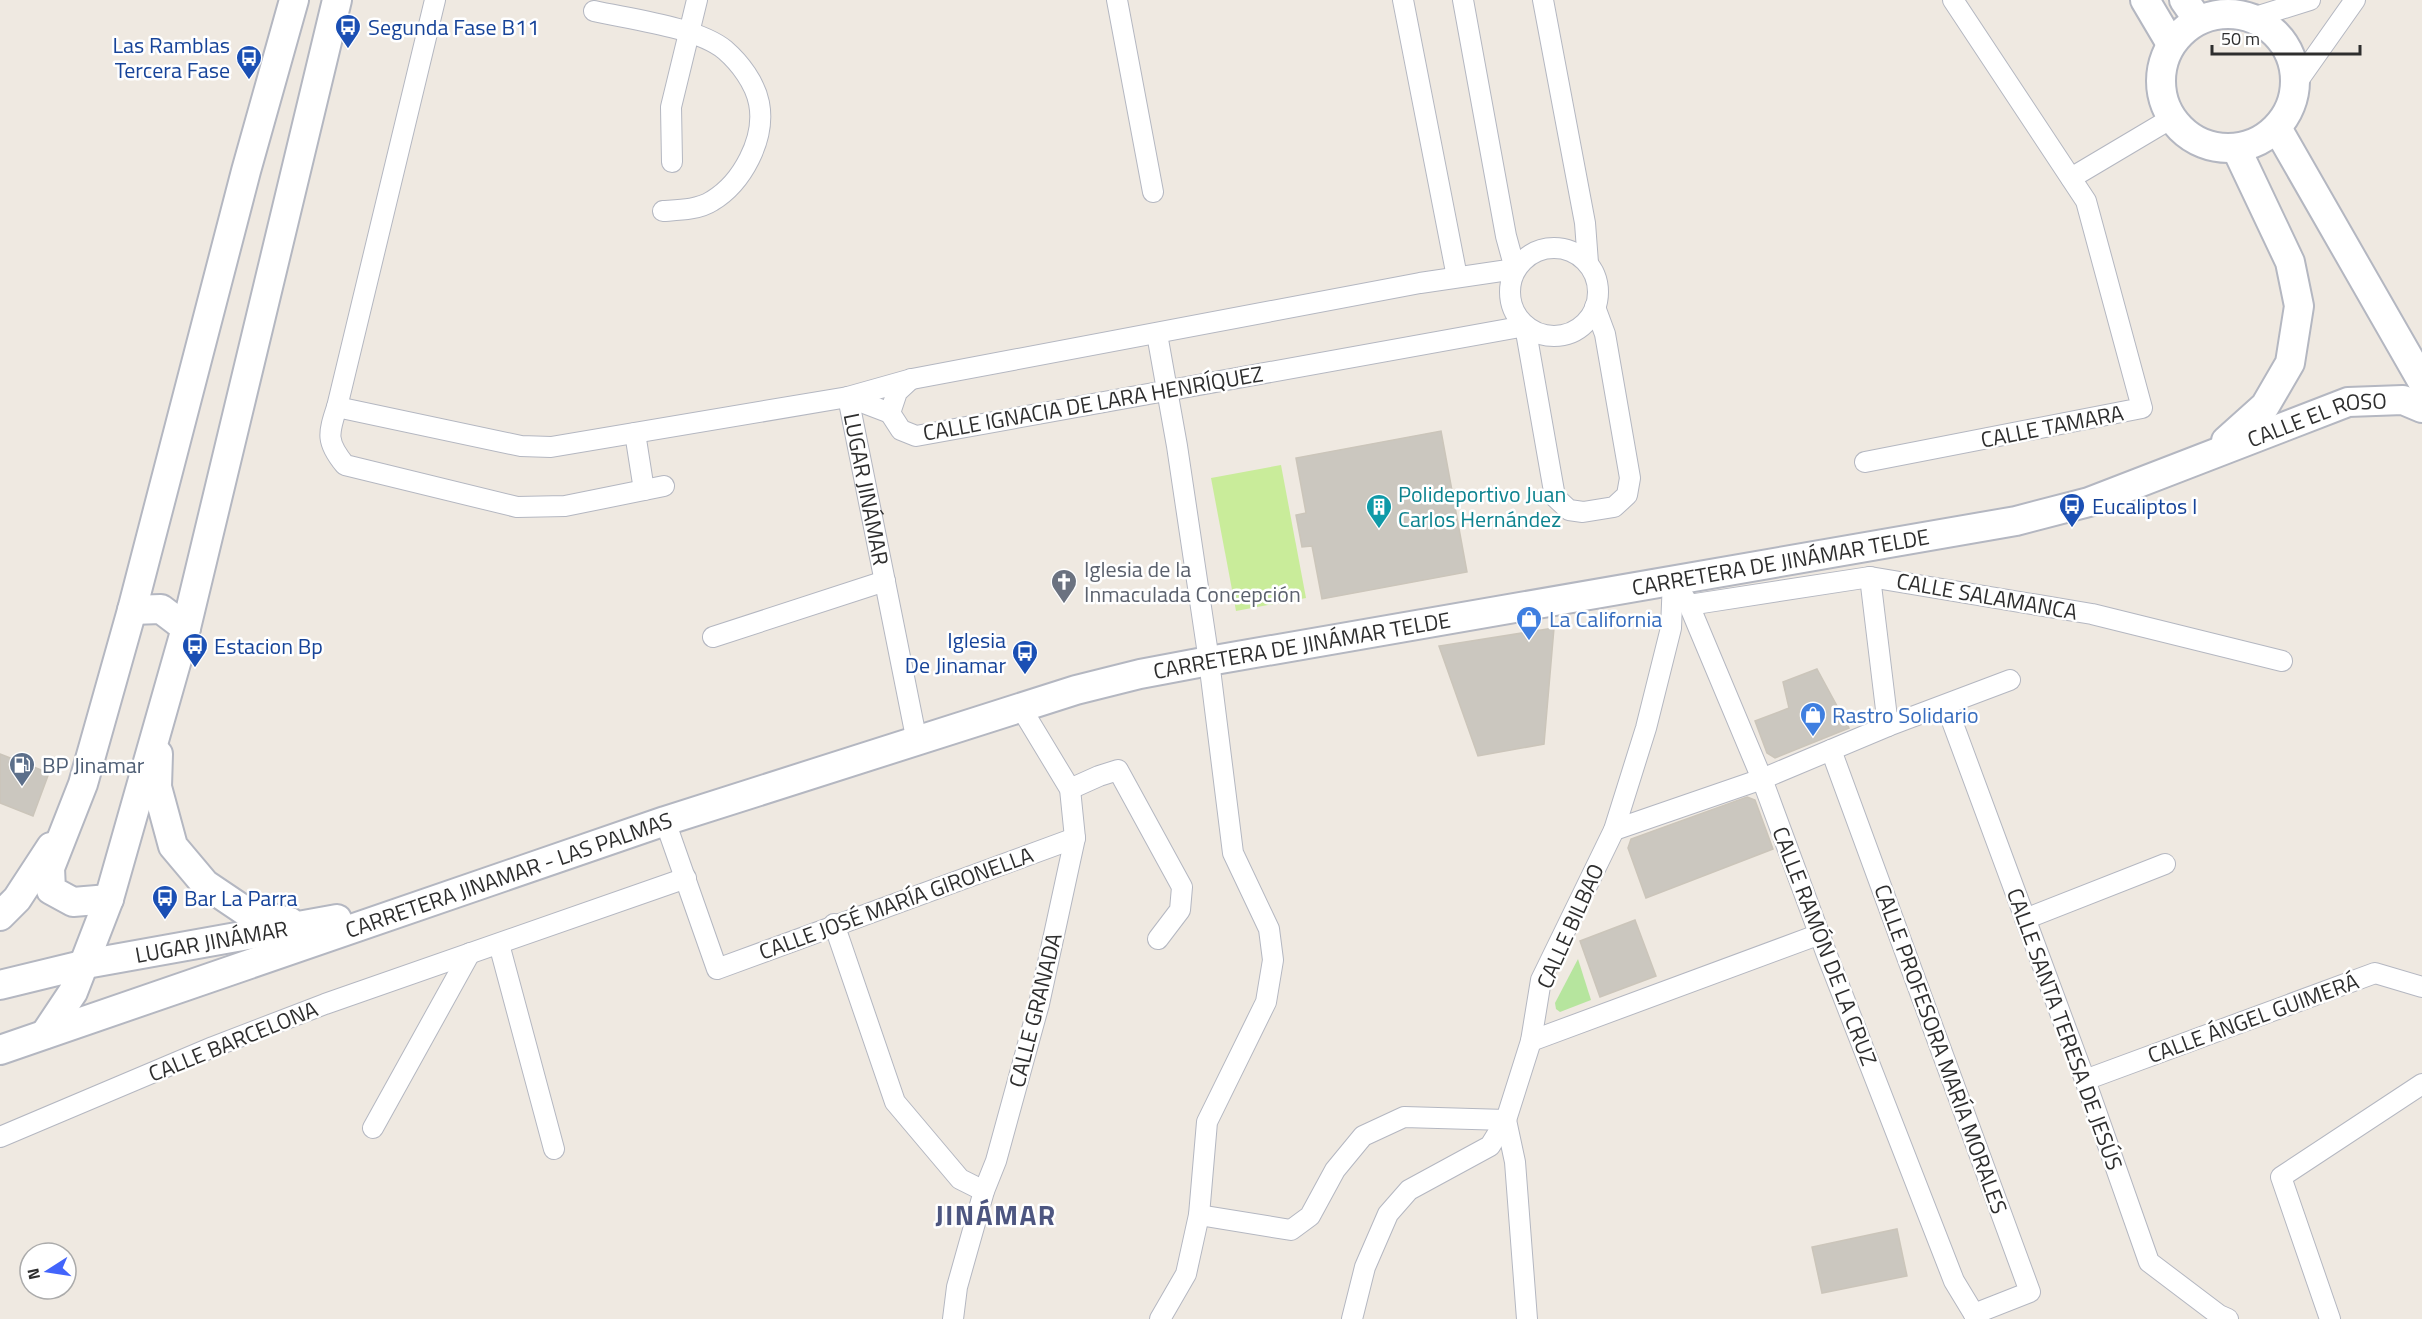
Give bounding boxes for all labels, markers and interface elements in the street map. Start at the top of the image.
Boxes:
place label: Segunda Fase B11 [368,10,540,44]
bus stop icon: Segunda Fase B11 [333,12,363,50]
scale bar [2212,18,2360,56]
text: 50 m [2221,25,2260,52]
place label: Las Ramblas Tercera Fase [112,28,230,87]
bus stop icon: Las Ramblas Tercera Fase [234,43,264,81]
street label: CALLE IGNACIA DE LARA HENRÍQUEZ [920,356,1266,450]
street label: CALLE EL ROSO [2242,384,2387,456]
street label: CALLE TAMARA [1978,395,2126,457]
street label: LUGAR JINÁMAR [835,410,898,568]
place label: Polideportivo Juan Carlos Hernández [1398,477,1566,536]
place label: Eucaliptos I [2092,489,2198,523]
bus stop icon: Eucaliptos I [2057,491,2087,529]
building icon: Polideportivo Juan Carlos Hernández [1364,492,1394,530]
street label: CARRETERA DE JINÁMAR TELDE [1629,519,1932,604]
place label: Iglesia de la Inmaculada Concepción [1084,552,1301,611]
street label: CALLE SALAMANCA [1894,563,2080,629]
church icon: Iglesia de la Inmaculada Concepción [1049,567,1079,605]
street label: CARRETERA DE JINÁMAR TELDE [1150,602,1453,688]
place label: La California [1549,602,1662,636]
shop icon: La California [1514,604,1544,642]
place label: Iglesia De Jinamar [905,623,1006,682]
place label: Estacion Bp [214,629,323,663]
bus stop icon: Estacion Bp [180,631,210,669]
bus stop icon: Iglesia De Jinamar [1010,638,1040,676]
place label: Rastro Solidario [1832,698,1979,732]
shop icon: Rastro Solidario [1798,700,1828,738]
place label: BP Jinamar [42,748,145,782]
fuel station icon: BP Jinamar [7,750,37,788]
street label: CARRETERA JINAMAR - LAS PALMAS [341,803,676,947]
street label: CALLE RAMÓN DE LA CRUZ [1764,822,1886,1070]
street label: CALLE JOSÉ MARÍA GIRONELLA [754,837,1038,969]
street label: CALLE BILBAO [1527,858,1613,994]
street label: CALLE PROFESORA MARÍA MORALES [1865,880,2017,1218]
place label: Bar La Parra [184,881,298,915]
bus stop icon: Bar La Parra [150,883,180,921]
street label: CALLE SANTA TERESA DE JESÚS [1998,883,2132,1175]
street label: LUGAR JINÁMAR [132,911,291,972]
street label: CALLE GRANADA [999,929,1071,1091]
street label: CALLE ÁNGEL GUIMERÁ [2143,964,2363,1072]
street label: CALLE BARCELONA [143,992,323,1090]
district label: JINÁMAR [935,1193,1057,1236]
north arrow [18,1241,78,1301]
text: N [20,1266,46,1282]

